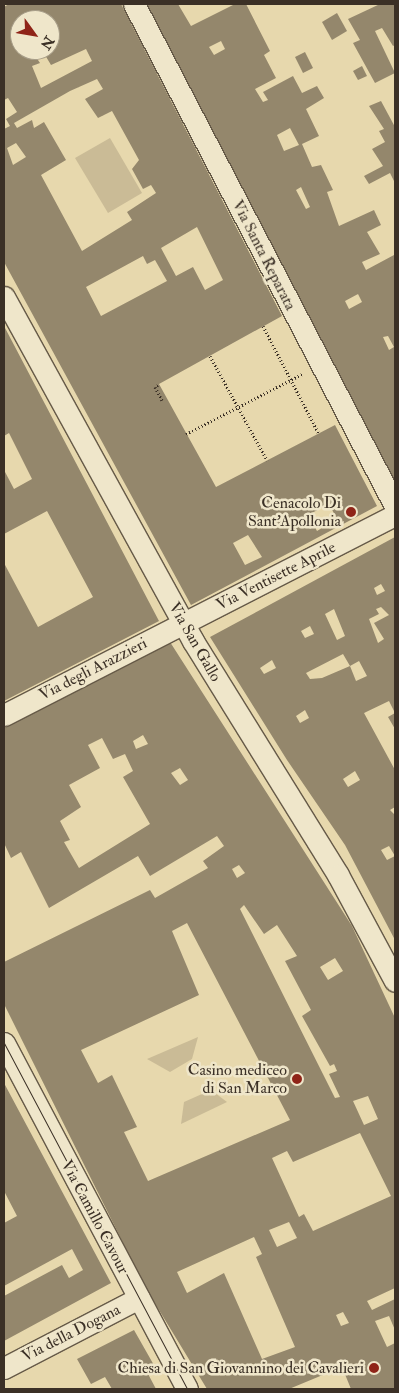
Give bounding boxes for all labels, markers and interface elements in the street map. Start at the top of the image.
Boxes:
north arrow [10,10,60,60]
text: N [37,33,58,53]
street label: Via Santa Reparata [228,197,300,313]
place label: Cenacolo Di Sant'Apollonia [248,493,341,531]
marker: Cenacolo Di Sant'Apollonia [345,506,357,518]
street label: Via Ventisette Aprile [213,538,339,614]
street label: Via San Gallo [165,599,225,685]
street label: Via degli Arazzieri [36,633,150,705]
place label: Casino mediceo di San Marco [188,1060,287,1098]
marker: Casino mediceo di San Marco [291,1073,303,1085]
street label: Via Camillo Cavour [57,1157,133,1277]
street label: Via della Dogana [18,1300,124,1366]
place label: Chiesa di San Giovannino dei Cavalieri [118,1358,364,1378]
marker: Chiesa di San Giovannino dei Cavalieri [368,1362,380,1374]

